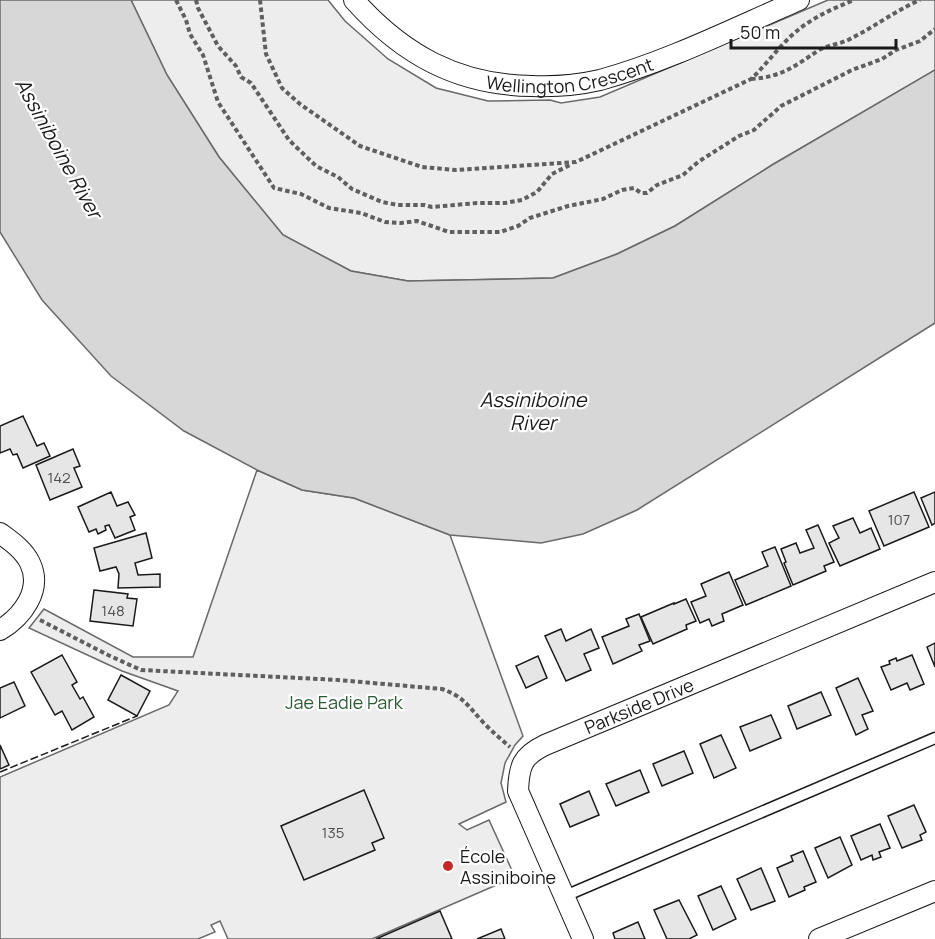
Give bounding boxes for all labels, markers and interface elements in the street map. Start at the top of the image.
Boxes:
scale bar [731,12,896,50]
text: 50 m [740,20,780,44]
street label: Wellington Crescent [485,52,656,98]
water label: Assiniboine River [9,73,110,225]
water label: Assiniboine River [480,386,588,436]
house number: 142 [47,467,71,488]
house number: 107 [888,509,910,530]
house number: 148 [101,600,125,621]
street label: Parkside Drive [581,672,697,739]
park label: Jae Eadie Park [285,690,404,714]
house number: 135 [322,822,344,843]
place label: École Assiniboine [460,844,556,889]
marker: École Assiniboine [441,859,455,873]

